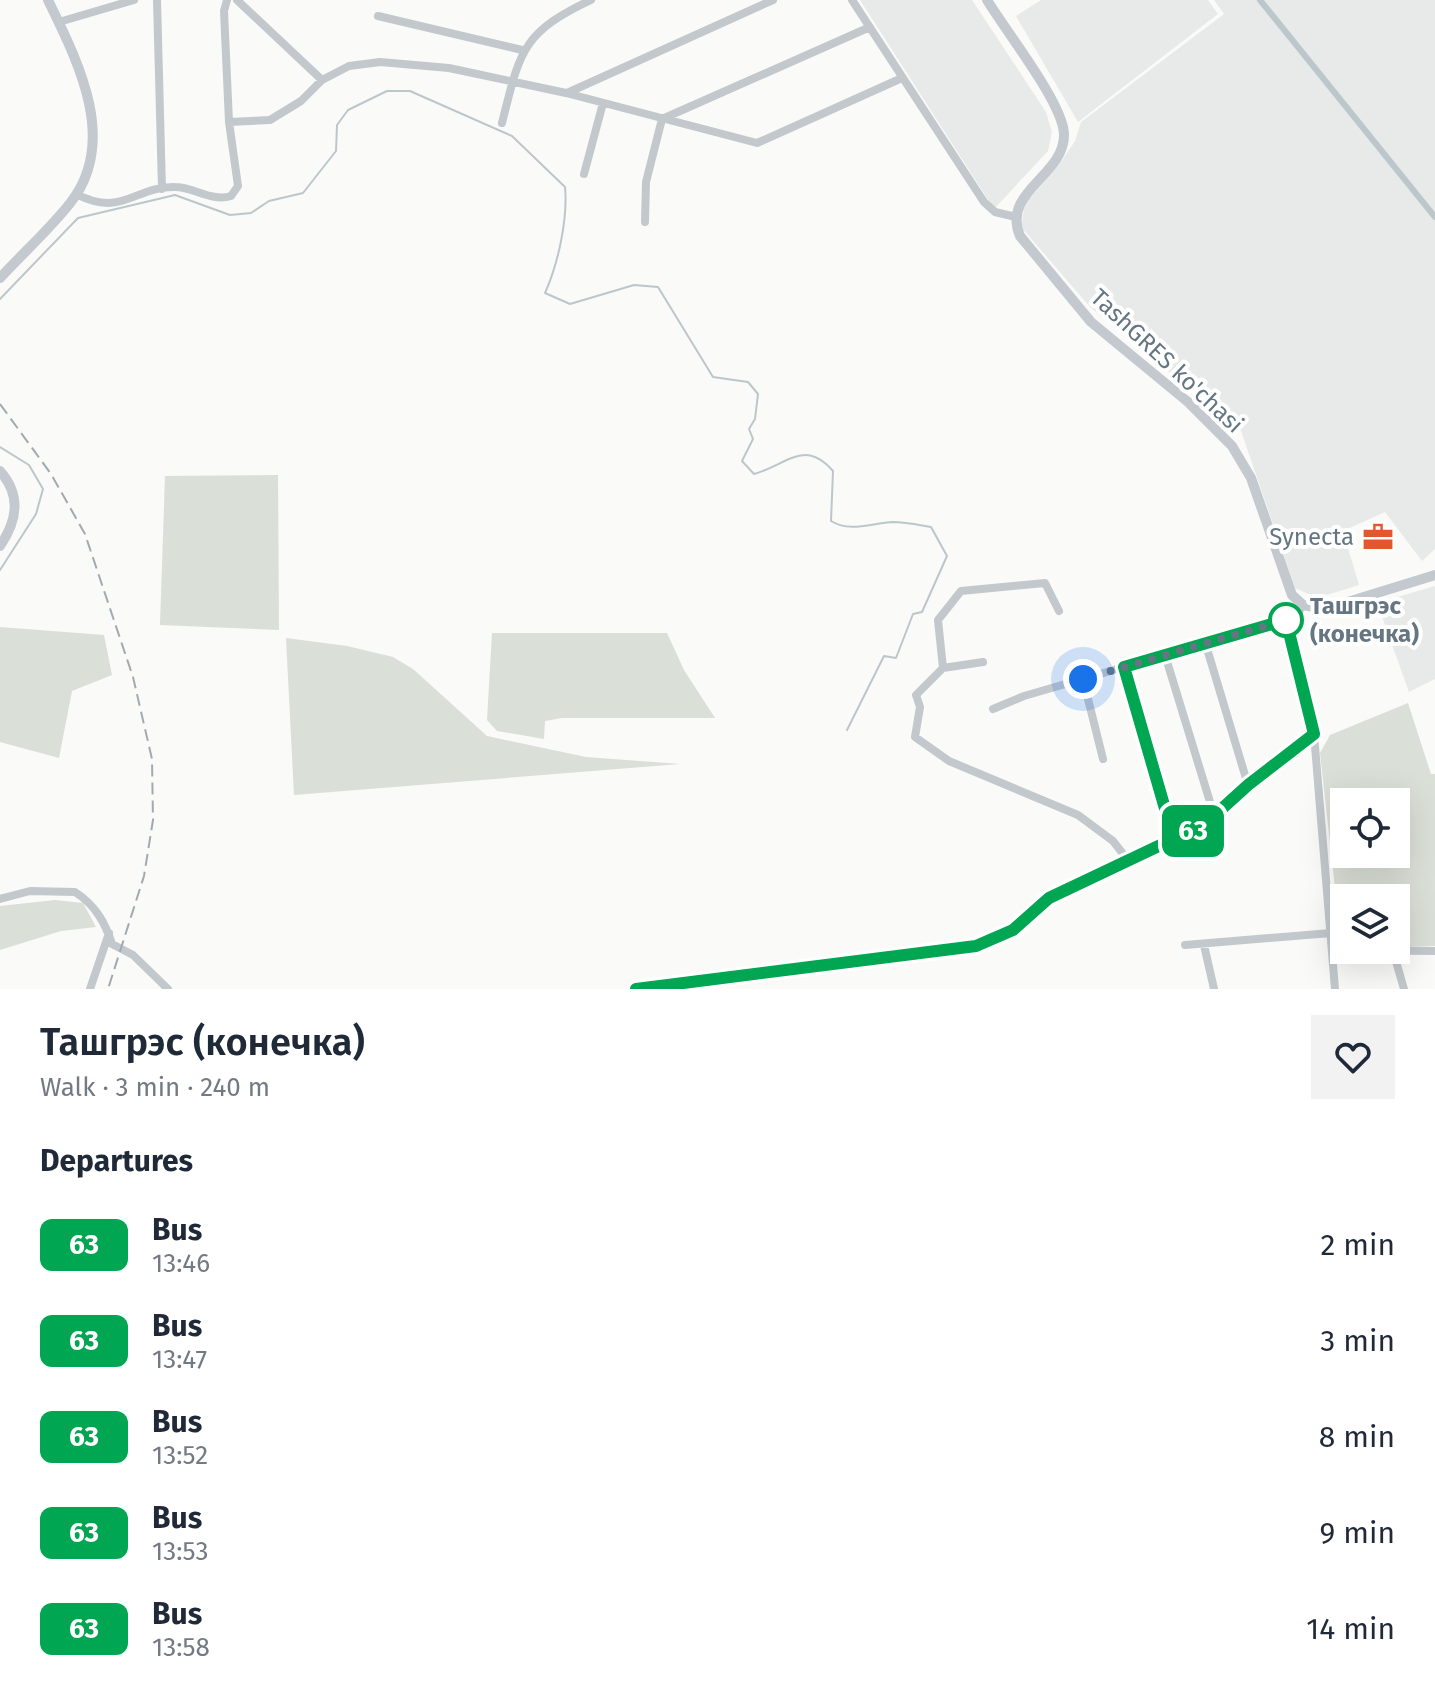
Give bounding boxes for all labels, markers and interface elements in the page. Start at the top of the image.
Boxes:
street label: TashGRES ko'chasi [1085,283,1249,439]
office icon: Synecta [1361,520,1395,554]
place label: Synecta [1269,523,1354,551]
place label: Ташгрэс (конечка) [1310,592,1419,648]
marker: Ташгрэс (конечка) [1269,603,1303,637]
your location [1063,659,1103,699]
map controls [1330,788,1410,964]
button: locate [1330,788,1410,868]
line badge: 63 [1157,805,1229,857]
text: 63 [1178,814,1208,847]
button: layers [1330,884,1410,964]
button: heart [1311,1015,1395,1099]
text: Ташгрэс (конечка) [40,1019,365,1065]
text: Walk · 3 min · 240 m [40,1072,270,1103]
text: Departures [40,1143,193,1179]
text: Bus [152,1212,202,1248]
text: 2 min [1320,1227,1395,1263]
text: 63 [69,1228,99,1261]
text: 13:46 [152,1248,210,1279]
text: Bus [152,1308,202,1344]
text: 3 min [1320,1323,1395,1359]
text: 63 [69,1324,99,1357]
text: 13:47 [152,1344,207,1375]
text: Bus [152,1404,202,1440]
text: 8 min [1319,1419,1395,1455]
text: 63 [69,1420,99,1453]
text: 13:52 [152,1440,208,1471]
text: Bus [152,1500,202,1536]
text: 9 min [1320,1515,1395,1551]
text: 63 [69,1516,99,1549]
text: 13:53 [152,1536,208,1567]
text: Bus [152,1596,202,1632]
text: 14 min [1306,1611,1395,1647]
text: 63 [69,1612,99,1645]
text: 13:58 [152,1632,210,1663]

